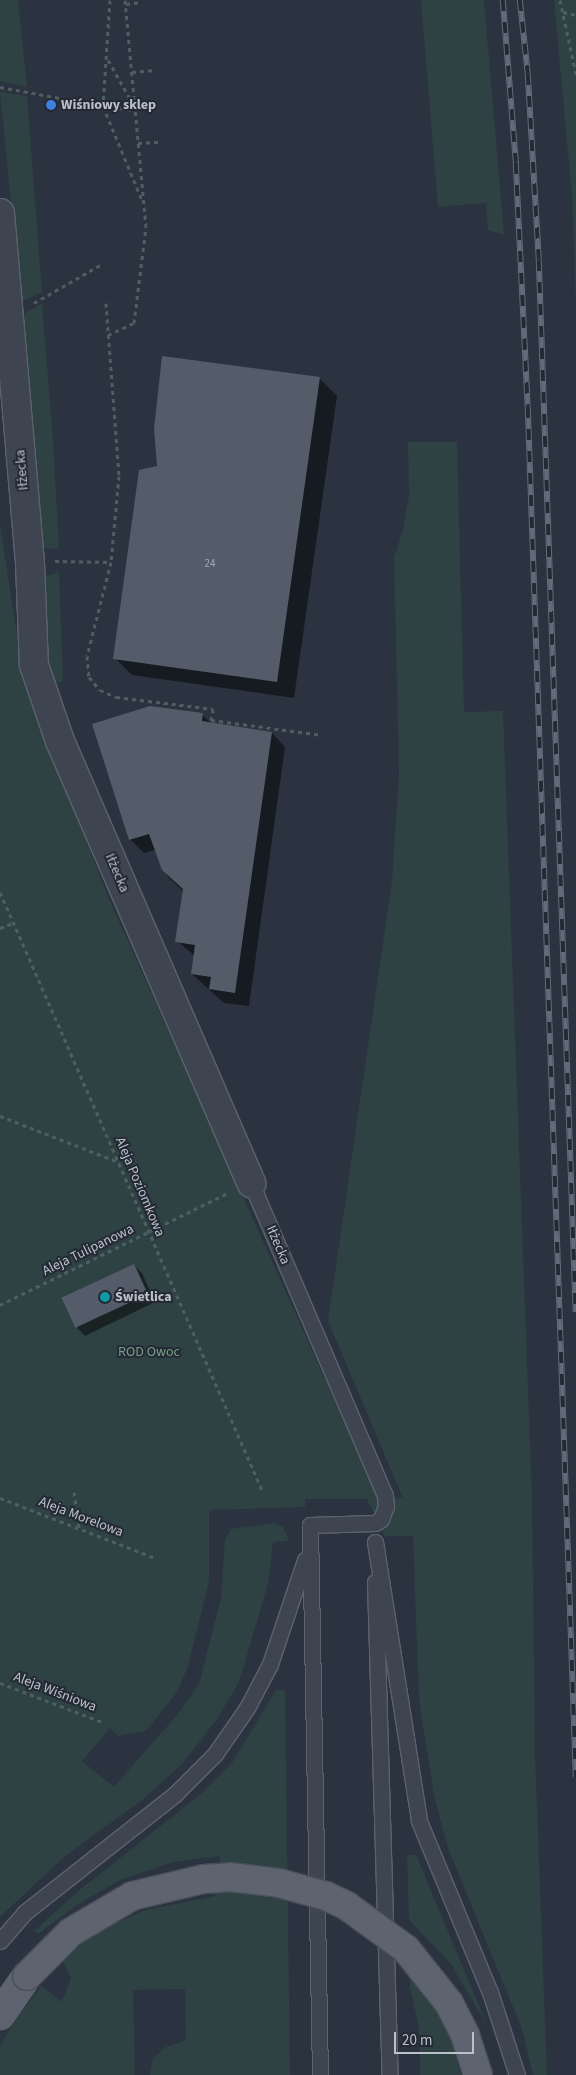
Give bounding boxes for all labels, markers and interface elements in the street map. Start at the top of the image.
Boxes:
place label: Wiśniowy sklep [61,97,156,113]
marker: Wiśniowy sklep [45,99,57,111]
street label: Iłżecka [12,449,32,491]
house number: 24 [205,557,215,571]
street label: Iłżecka [101,851,133,895]
street label: Aleja Poziomkowa [111,1135,169,1239]
street label: Aleja Tulipanowa [40,1221,136,1279]
street label: Iłżecka [262,1223,294,1267]
place label: Świetlica [115,1289,172,1305]
marker: Świetlica [99,1291,111,1303]
park label: ROD Owoc [118,1344,180,1360]
street label: Aleja Morelowa [36,1493,126,1541]
street label: Aleja Wiśniowa [11,1669,99,1715]
scale bar [396,2022,476,2054]
text: 20 m [402,2030,432,2051]

